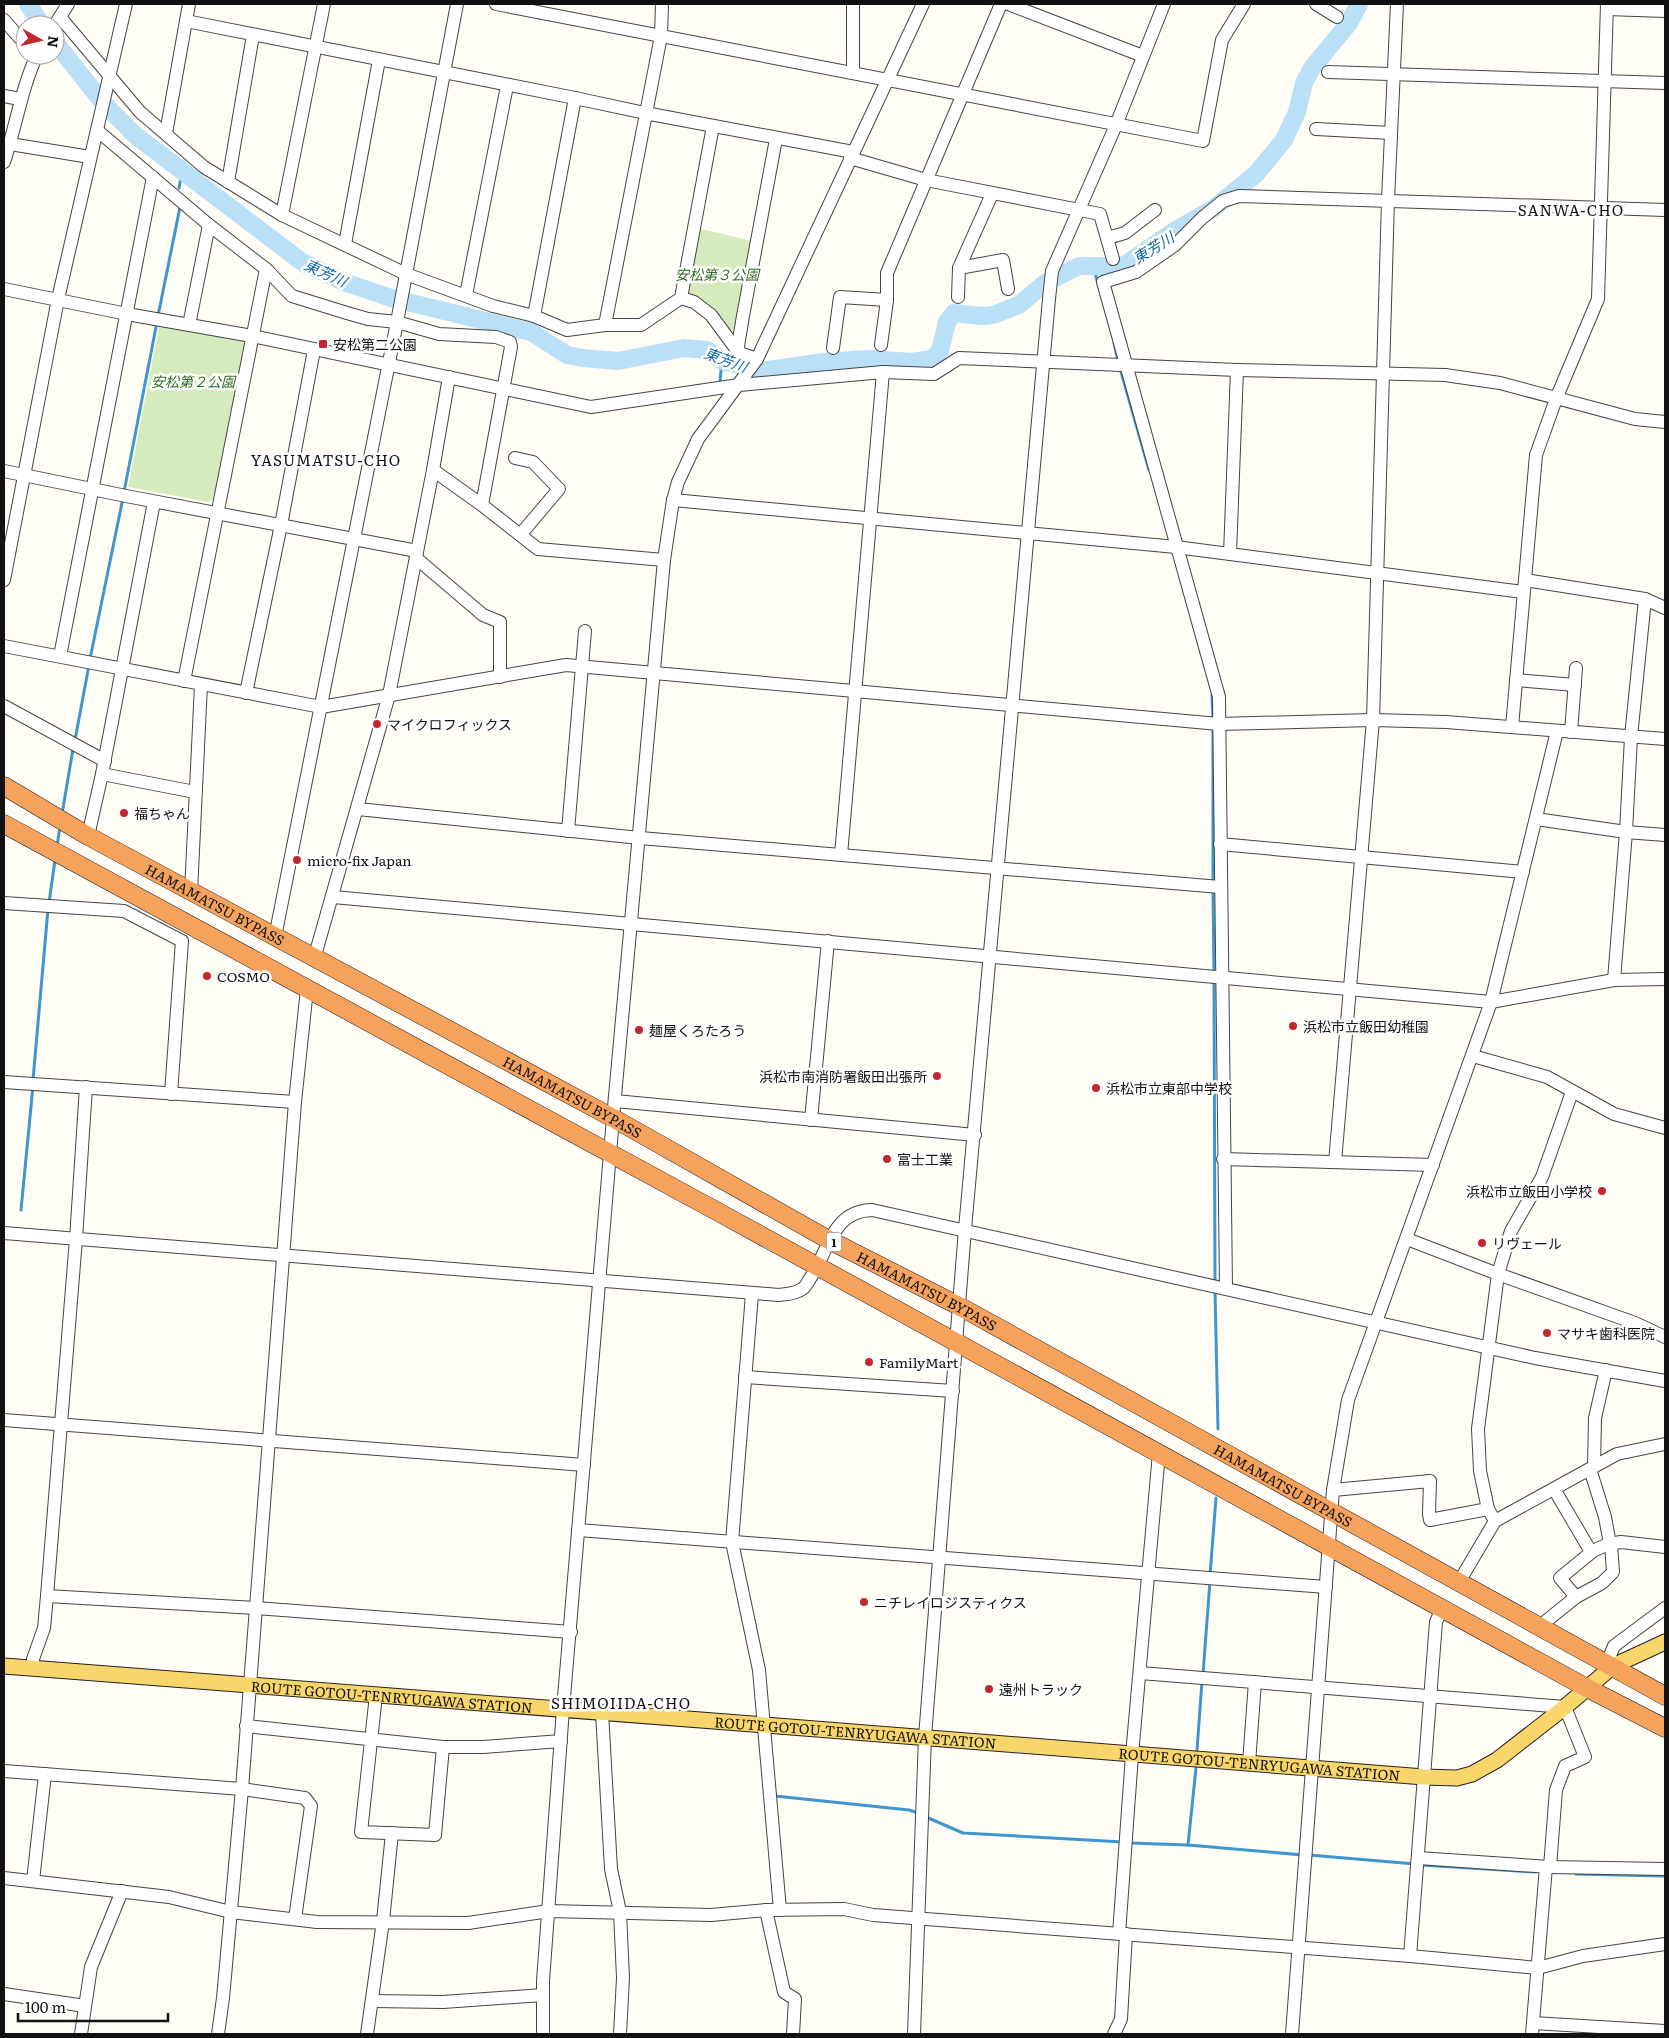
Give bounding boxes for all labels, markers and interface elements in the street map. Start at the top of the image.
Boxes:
north arrow [15,15,65,65]
text: N [43,35,65,49]
district label: SANWA-CHO [1518,198,1624,221]
water label: 東芳川 [1128,224,1180,269]
water label: 東芳川 [301,252,353,293]
park label: 安松第３公園 [675,264,761,284]
place label: 安松第二公園 [333,334,417,354]
marker: 安松第二公園 [317,338,329,350]
water label: 東芳川 [701,340,753,378]
park label: 安松第２公園 [151,371,237,391]
district label: YASUMATSU-CHO [251,448,401,471]
place label: マイクロフィックス [387,714,512,734]
marker: マイクロフィックス [371,718,383,730]
place label: 福ちゃん [134,803,190,823]
marker: 福ちゃん [118,807,130,819]
place label: micro-fix Japan [307,850,412,870]
marker: micro-fix Japan [291,854,303,866]
street label: HAMAMATSU BYPASS [142,859,288,950]
place label: COSMO [217,966,270,986]
marker: COSMO [201,970,213,982]
place label: 浜松市立飯田幼稚園 [1303,1016,1429,1036]
place label: 麺屋くろたろう [649,1020,746,1040]
marker: 浜松市立飯田幼稚園 [1287,1020,1299,1032]
marker: 麺屋くろたろう [633,1024,645,1036]
street label: HAMAMATSU BYPASS [500,1051,646,1142]
place label: 浜松市南消防署飯田出張所 [759,1066,927,1086]
marker: 浜松市南消防署飯田出張所 [931,1070,943,1082]
place label: 浜松市立東部中学校 [1106,1078,1232,1098]
marker: 浜松市立東部中学校 [1090,1082,1102,1094]
place label: 富士工業 [897,1149,953,1169]
marker: 富士工業 [881,1153,893,1165]
place label: 浜松市立飯田小学校 [1466,1181,1592,1201]
marker: 浜松市立飯田小学校 [1596,1185,1608,1197]
road number: 1 [826,1232,842,1252]
place label: リヴェール [1492,1233,1562,1253]
marker: リヴェール [1476,1237,1488,1249]
street label: HAMAMATSU BYPASS [854,1246,1001,1335]
place label: マサキ歯科医院 [1557,1323,1655,1343]
marker: マサキ歯科医院 [1541,1327,1553,1339]
place label: FamilyMart [879,1352,959,1372]
marker: FamilyMart [863,1356,875,1368]
street label: HAMAMATSU BYPASS [1210,1439,1356,1531]
place label: ニチレイロジスティクス [874,1592,1027,1612]
marker: ニチレイロジスティクス [858,1596,870,1608]
street label: ROUTE GOTOU-TENRYUGAWA STATION [250,1676,533,1717]
place label: 遠州トラック [999,1679,1083,1699]
marker: 遠州トラック [983,1683,995,1695]
district label: SHIMOIIDA-CHO [551,1691,691,1714]
street label: ROUTE GOTOU-TENRYUGAWA STATION [714,1711,997,1753]
street label: ROUTE GOTOU-TENRYUGAWA STATION [1118,1742,1401,1785]
scale bar [18,1990,168,2022]
text: 100 m [25,1995,66,2018]

